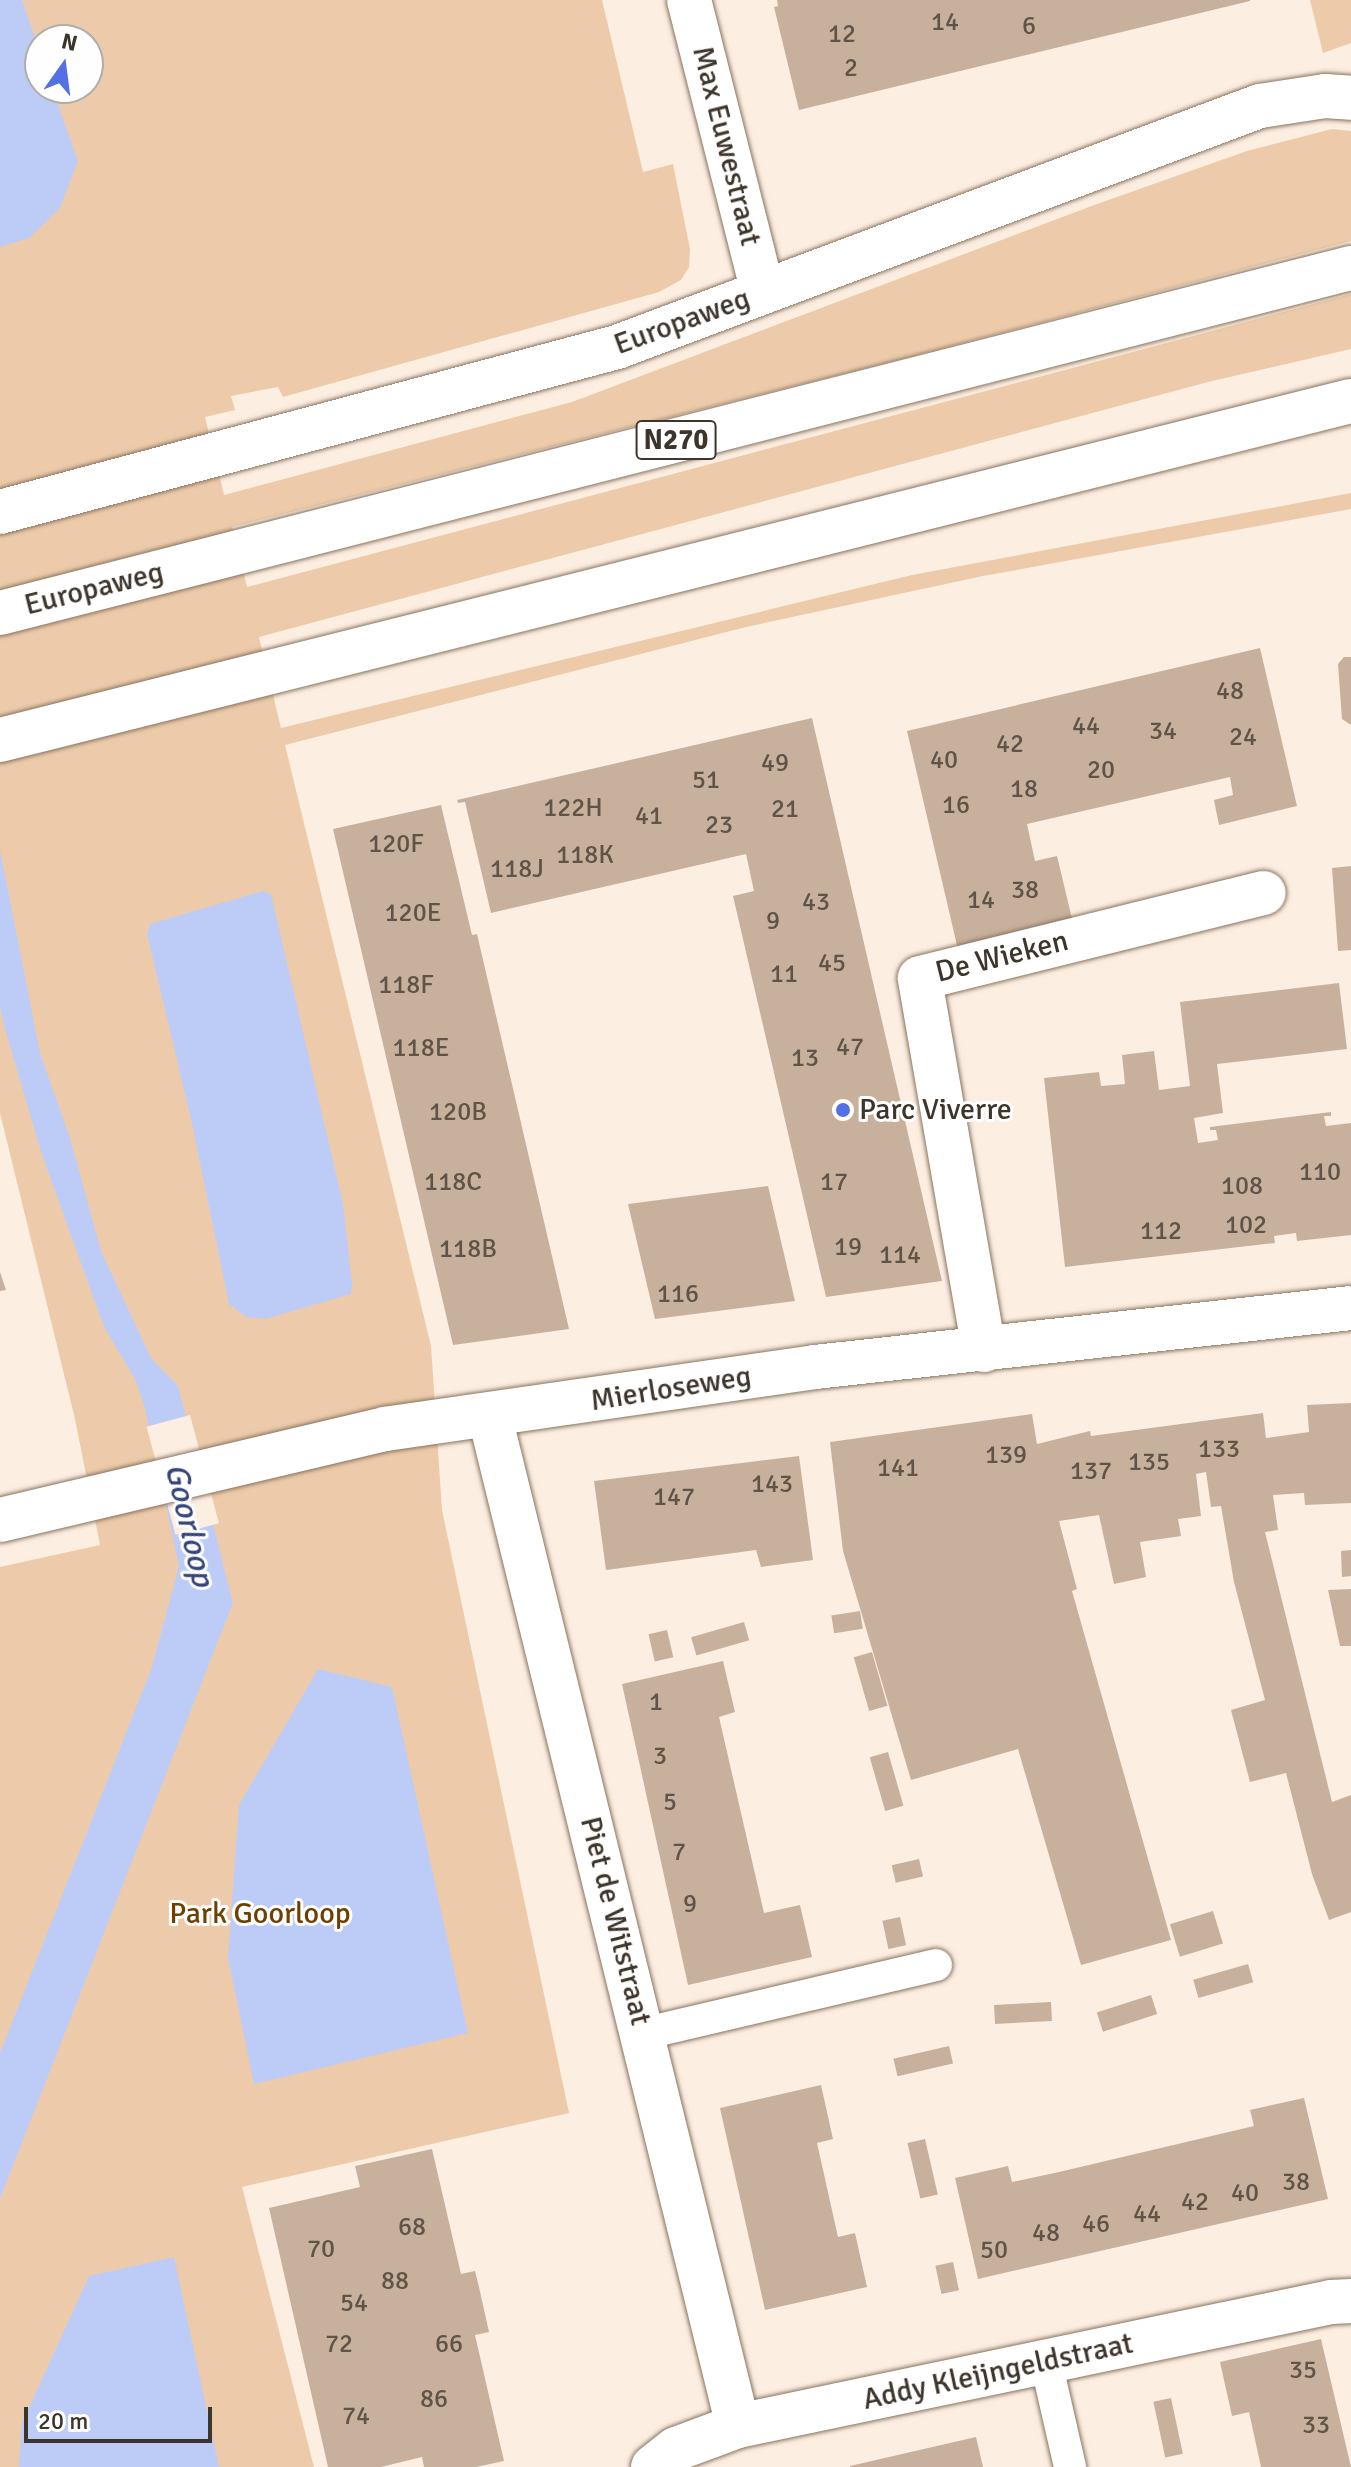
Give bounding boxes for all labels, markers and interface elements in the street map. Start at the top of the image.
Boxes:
house number: 14 [931,7,959,39]
house number: 6 [1022,11,1036,43]
house number: 12 [828,19,856,51]
north arrow [24,24,104,104]
text: N [59,27,80,57]
street label: Max Euwestraat [684,43,768,249]
house number: 2 [844,53,858,85]
street label: Europaweg [609,281,755,363]
road number: N270 [634,416,718,464]
street label: Europaweg [21,554,167,624]
house number: 48 [1216,676,1244,708]
house number: 44 [1072,711,1100,743]
house number: 34 [1149,716,1177,748]
house number: 24 [1229,722,1257,754]
house number: 42 [996,729,1024,761]
house number: 40 [930,745,958,777]
house number: 49 [761,748,789,780]
house number: 20 [1087,755,1115,787]
house number: 51 [692,765,720,797]
house number: 18 [1010,774,1038,806]
house number: 16 [942,790,970,822]
house number: 122H [543,793,603,825]
house number: 21 [771,794,799,826]
house number: 41 [635,801,663,833]
house number: 23 [705,810,733,842]
house number: 120F [368,829,424,861]
house number: 118K [556,840,614,872]
house number: 118J [490,854,544,886]
house number: 38 [1011,875,1039,907]
house number: 14 [967,885,995,917]
house number: 43 [802,887,830,919]
house number: 120E [385,898,441,930]
house number: 9 [766,906,780,938]
street label: De Wieken [932,923,1072,991]
house number: 45 [818,948,846,980]
house number: 11 [770,959,798,991]
house number: 118F [378,970,434,1002]
house number: 47 [836,1032,864,1064]
house number: 118E [393,1033,449,1065]
house number: 13 [791,1043,819,1075]
place label: Parc Viverre [859,1092,1012,1128]
house number: 120B [429,1097,487,1129]
marker: Parc Viverre [834,1101,852,1119]
house number: 110 [1299,1157,1341,1189]
house number: 118C [424,1167,482,1199]
house number: 17 [820,1167,848,1199]
house number: 108 [1221,1171,1263,1203]
house number: 102 [1225,1210,1267,1242]
house number: 112 [1140,1216,1182,1248]
house number: 19 [834,1232,862,1264]
house number: 118B [439,1234,497,1266]
house number: 114 [879,1240,921,1272]
house number: 116 [657,1279,699,1311]
street label: Mierloseweg [588,1359,754,1419]
house number: 133 [1198,1434,1240,1466]
house number: 139 [985,1440,1027,1472]
house number: 135 [1128,1447,1170,1479]
house number: 141 [877,1453,919,1485]
house number: 137 [1070,1456,1112,1488]
water label: Goorloop [156,1460,222,1590]
house number: 143 [751,1469,793,1501]
house number: 147 [653,1482,695,1514]
house number: 1 [649,1687,663,1719]
house number: 3 [653,1741,667,1773]
house number: 5 [663,1787,677,1819]
street label: Piet de Witstraat [572,1813,658,2029]
house number: 7 [672,1837,686,1869]
house number: 9 [683,1889,697,1921]
park label: Park Goorloop [169,1896,351,1932]
house number: 38 [1282,2167,1310,2199]
house number: 40 [1231,2178,1259,2210]
house number: 42 [1181,2187,1209,2219]
house number: 44 [1133,2199,1161,2231]
house number: 46 [1082,2209,1110,2241]
house number: 68 [398,2212,426,2244]
house number: 48 [1032,2218,1060,2250]
house number: 70 [307,2234,335,2266]
house number: 50 [980,2235,1008,2267]
house number: 88 [381,2266,409,2298]
house number: 54 [340,2288,368,2320]
street label: Addy Kleijngeldstraat [860,2326,1136,2418]
house number: 72 [325,2329,353,2361]
house number: 66 [435,2329,463,2361]
house number: 35 [1289,2355,1317,2387]
house number: 86 [420,2384,448,2416]
scale bar [28,2391,216,2441]
house number: 74 [342,2401,370,2433]
text: 20 m [38,2406,88,2436]
house number: 33 [1302,2410,1330,2442]

